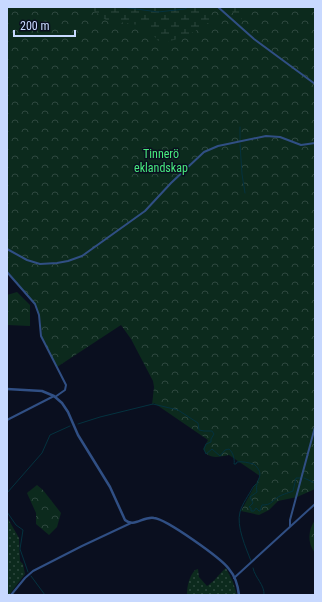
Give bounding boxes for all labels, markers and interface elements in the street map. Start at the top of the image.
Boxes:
scale bar [14,12,75,38]
text: 200 m [20,19,50,33]
park label: Tinnerö eklandskap [134,147,188,175]

